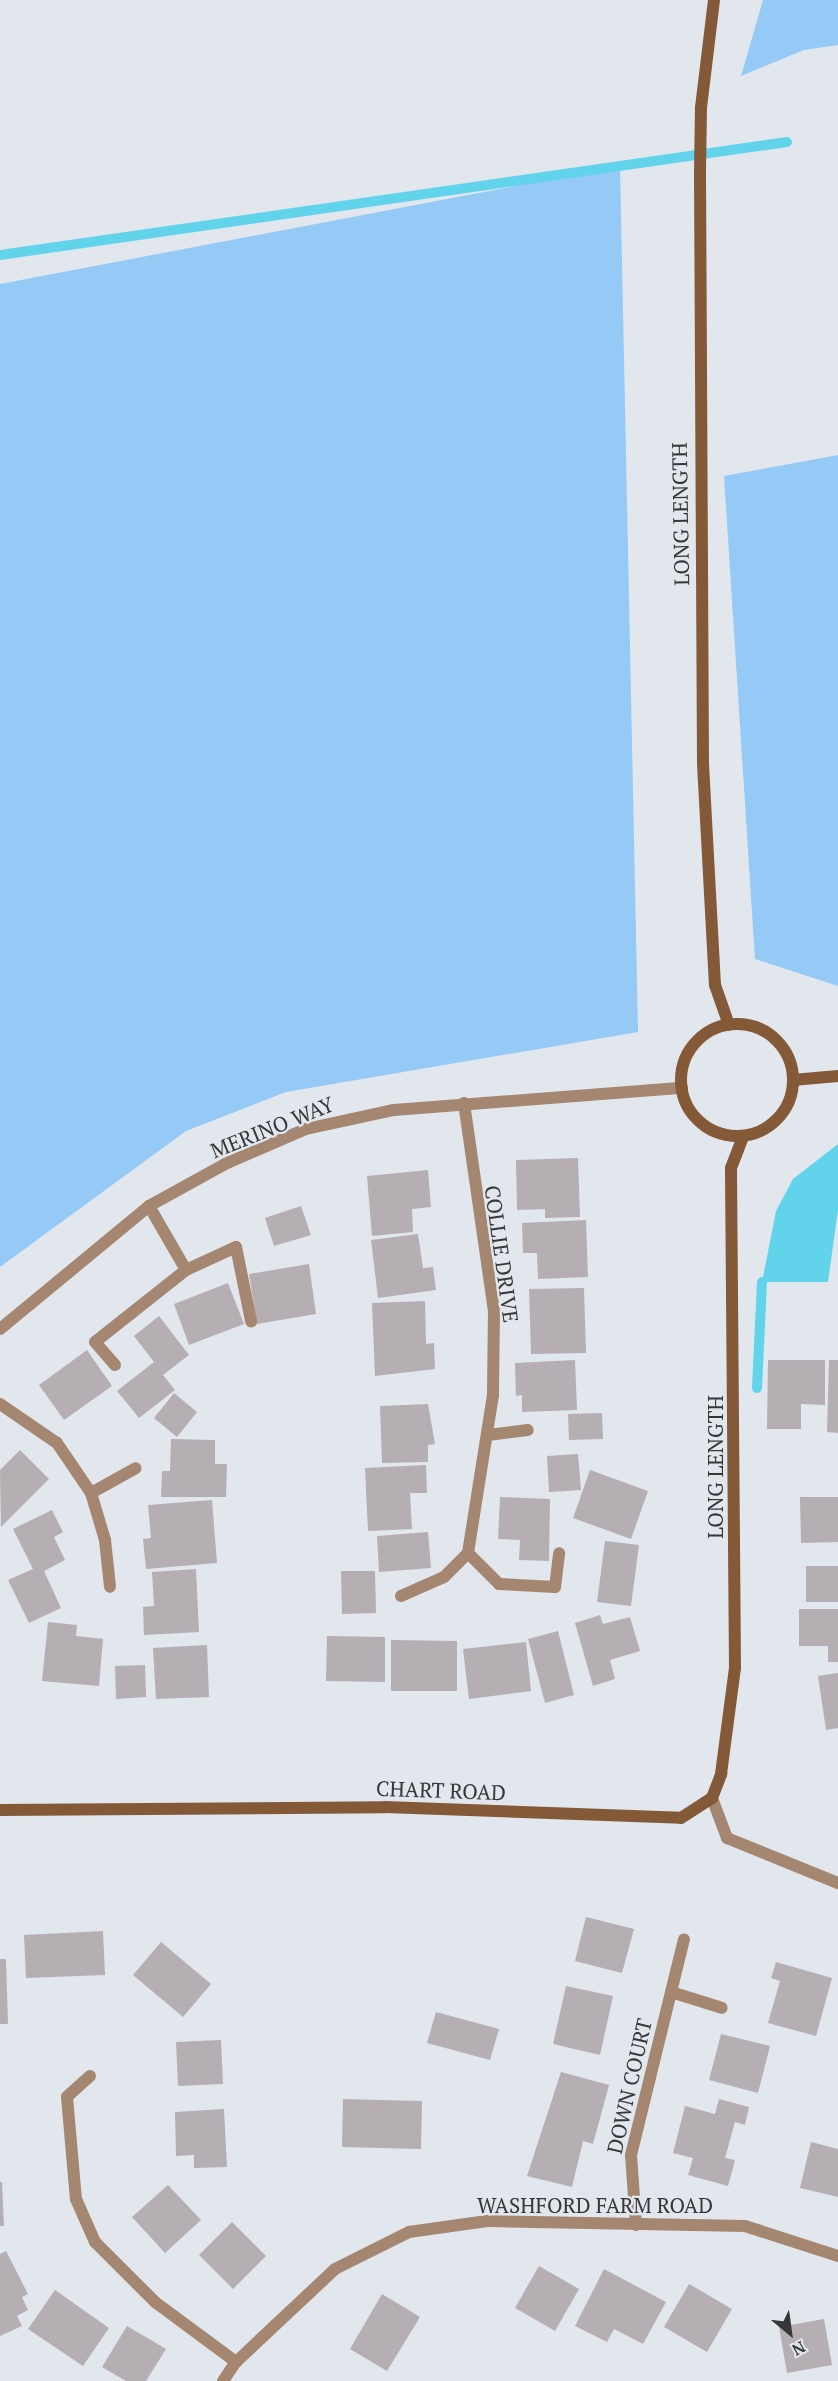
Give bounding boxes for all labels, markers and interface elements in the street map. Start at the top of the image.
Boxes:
street label: LONG LENGTH [666,442,694,586]
street label: MERINO WAY [207,1091,337,1163]
street label: COLLIE DRIVE [480,1184,524,1324]
street label: LONG LENGTH [702,1395,728,1539]
street label: CHART ROAD [376,1775,506,1805]
street label: DOWN COURT [601,2016,657,2156]
street label: WASHFORD FARM ROAD [477,2192,713,2218]
north arrow [760,2303,820,2363]
text: N [788,2336,809,2361]

